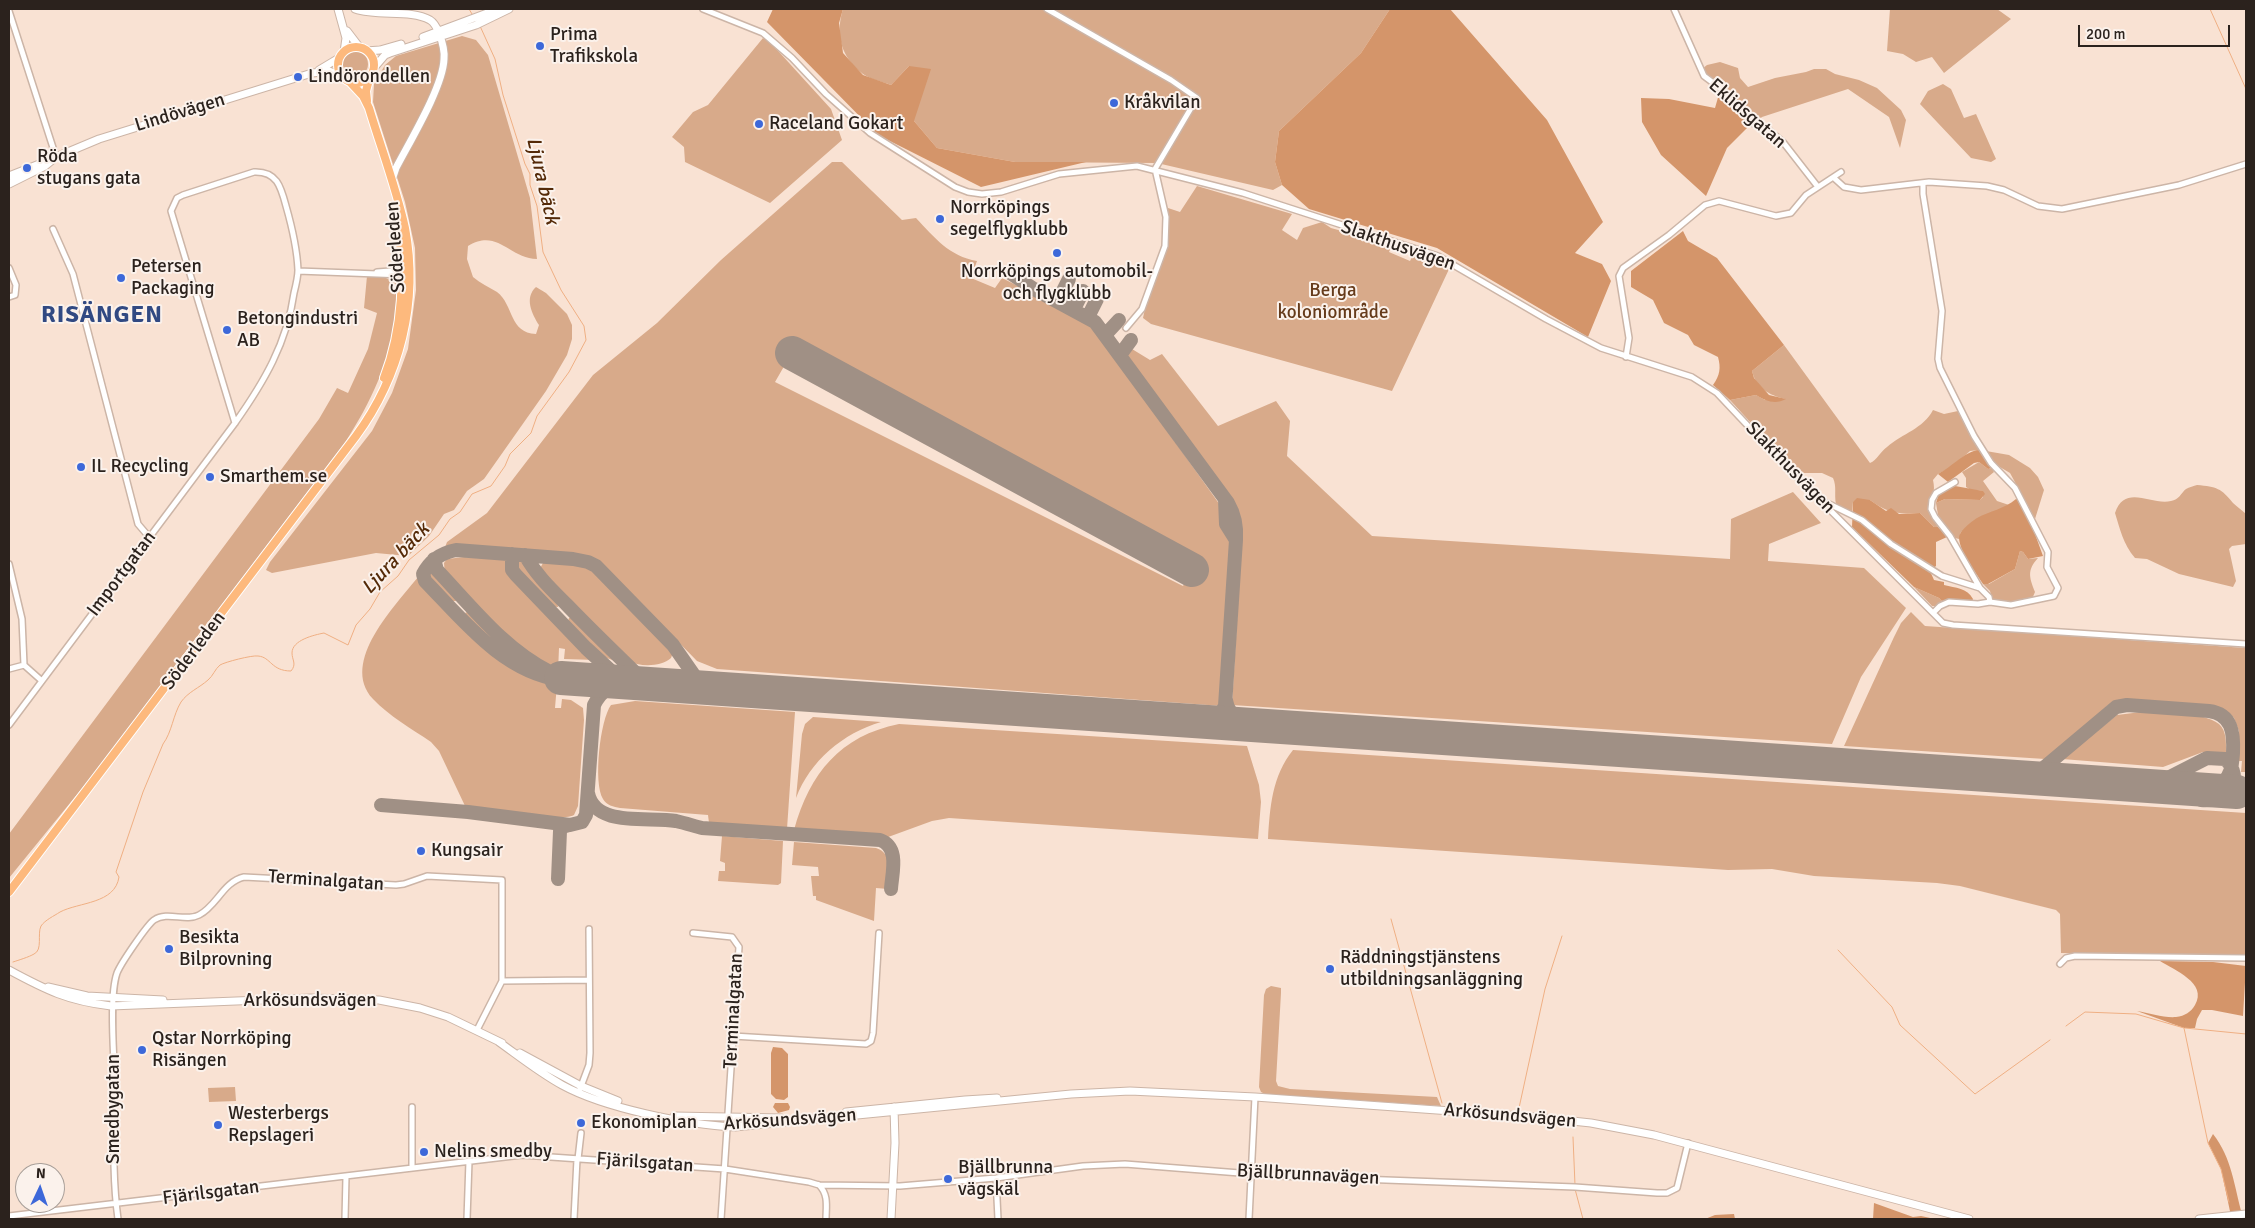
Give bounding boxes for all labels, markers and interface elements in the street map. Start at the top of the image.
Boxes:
scale bar [2080,15,2232,47]
place label: Prima Trafikskola [550,24,638,68]
text: 200 m [2086,25,2126,43]
marker: Prima Trafikskola [534,40,546,52]
place label: Lindörondellen [308,66,430,88]
marker: Lindörondellen [292,71,304,83]
street label: Eklidsgatan [1704,74,1790,154]
street label: Lindövägen [132,89,228,137]
place label: Kråkvilan [1124,92,1200,114]
marker: Kråkvilan [1108,97,1120,109]
place label: Raceland Gokart [769,113,903,135]
marker: Raceland Gokart [753,118,765,130]
water label: Ljura bäck [520,135,564,227]
place label: Röda stugans gata [37,146,141,190]
marker: Röda stugans gata [21,162,33,174]
place label: Norrköpings segelflygklubb [950,197,1068,241]
street label: Söderleden [381,200,411,294]
marker: Norrköpings segelflygklubb [934,213,946,225]
street label: Slakthusvägen [1338,216,1458,276]
marker: Norrköpings automobil- och flygklubb [1051,247,1063,259]
place label: Petersen Packaging [131,256,214,300]
place label: Norrköpings automobil- och flygklubb [961,261,1153,305]
marker: Petersen Packaging [115,272,127,284]
park label: Berga koloniområde [1278,280,1388,324]
district label: RISÄNGEN [40,302,164,330]
place label: Betongindustri AB [237,308,358,352]
marker: Betongindustri AB [221,324,233,336]
street label: Slakthusvägen [1740,417,1840,519]
place label: IL Recycling [91,456,189,478]
marker: IL Recycling [75,461,87,473]
place label: Smarthem.se [220,466,327,488]
marker: Smarthem.se [204,471,216,483]
water label: Ljura bäck [357,518,435,600]
street label: Importgatan [83,527,161,621]
street label: Söderleden [157,607,231,695]
place label: Kungsair [431,840,503,862]
marker: Kungsair [415,845,427,857]
street label: Terminalgatan [267,866,385,896]
place label: Besikta Bilprovning [179,927,272,971]
marker: Besikta Bilprovning [163,943,175,955]
place label: Räddningstjänstens utbildningsanläggning [1340,947,1523,991]
street label: Terminalgatan [720,952,748,1070]
marker: Räddningstjänstens utbildningsanläggning [1324,963,1336,975]
street label: Arkösundsvägen [243,990,377,1012]
place label: Qstar Norrköping Risängen [152,1028,292,1072]
marker: Qstar Norrköping Risängen [136,1044,148,1056]
street label: Smedbygatan [103,1054,125,1164]
street label: Arkösundsvägen [1443,1099,1577,1133]
place label: Westerbergs Repslageri [228,1103,329,1147]
street label: Arkösundsvägen [723,1104,857,1136]
place label: Ekonomiplan [591,1112,697,1134]
marker: Ekonomiplan [575,1117,587,1129]
marker: Westerbergs Repslageri [212,1119,224,1131]
place label: Nelins smedby [434,1141,552,1163]
marker: Nelins smedby [418,1146,430,1158]
street label: Fjärilsgatan [596,1148,694,1178]
place label: Bjällbrunna vägskäl [958,1157,1053,1201]
street label: Bjällbrunnavägen [1236,1160,1380,1190]
north arrow [15,1163,65,1213]
text: N [35,1165,46,1182]
marker: Bjällbrunna vägskäl [942,1173,954,1185]
street label: Fjärilsgatan [161,1176,261,1210]

